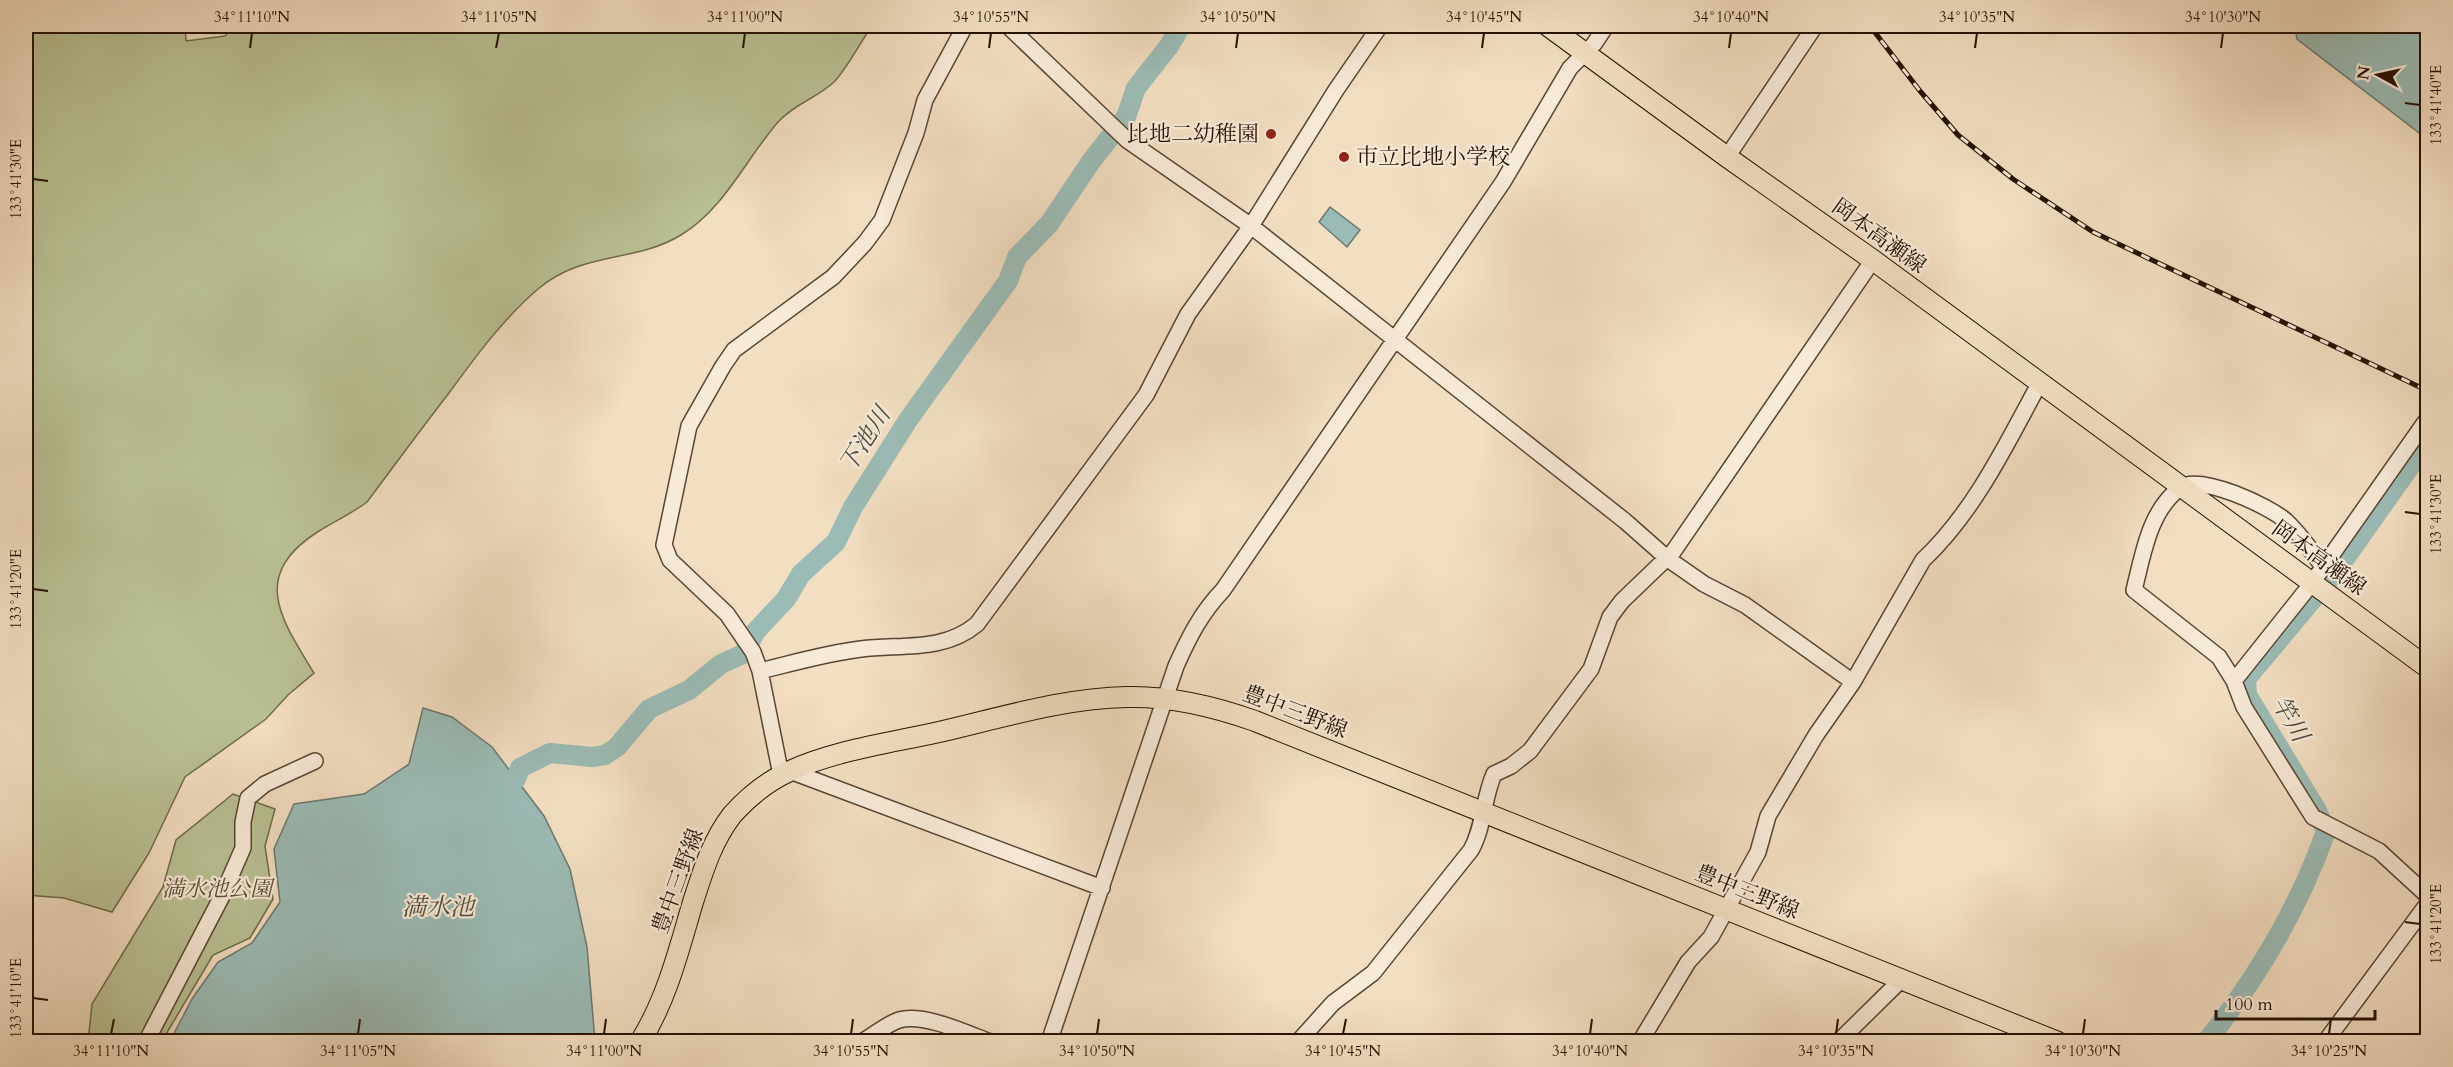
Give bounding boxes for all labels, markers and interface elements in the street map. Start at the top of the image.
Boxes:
text: 34°11'10"N [214,7,290,27]
text: 34°11'05"N [461,7,537,27]
text: 34°11'00"N [707,7,783,27]
text: 34°10'55"N [953,7,1029,27]
text: 34°10'50"N [1200,7,1276,27]
text: 34°10'45"N [1446,7,1522,27]
text: 34°10'40"N [1693,7,1769,27]
text: 34°10'35"N [1939,7,2015,27]
text: 34°10'30"N [2185,7,2261,27]
north arrow [2348,45,2408,105]
text: N [2352,65,2376,81]
text: 133°41'40"E [2426,65,2446,145]
place label: 比地二幼稚園 [1127,119,1259,149]
marker: 比地二幼稚園 [1264,127,1278,141]
text: 133°41'30"E [6,139,26,219]
place label: 市立比地小学校 [1356,142,1510,172]
marker: 市立比地小学校 [1337,150,1351,164]
street label: 岡本高瀬線 [1826,192,1932,280]
water label: 下池川 [832,398,900,479]
text: 133°41'30"E [2426,474,2446,554]
street label: 岡本高瀬線 [2266,514,2372,602]
text: 133°41'20"E [6,549,26,629]
street label: 豊中三野線 [1238,678,1352,746]
water label: 竿川 [2264,690,2318,751]
street label: 豊中三野線 [645,824,711,938]
street label: 豊中三野線 [1690,857,1804,927]
park label: 満水池公園 [162,874,275,904]
text: 133°41'20"E [2426,884,2446,964]
water label: 満水池 [402,891,477,924]
text: 133°41'10"E [6,958,26,1038]
scale bar [2216,983,2375,1021]
text: 100 m [2225,992,2273,1017]
text: 34°11'10"N [73,1041,149,1061]
text: 34°11'05"N [320,1041,396,1061]
text: 34°11'00"N [566,1041,642,1061]
text: 34°10'55"N [813,1041,889,1061]
text: 34°10'50"N [1059,1041,1135,1061]
text: 34°10'45"N [1305,1041,1381,1061]
text: 34°10'40"N [1552,1041,1628,1061]
text: 34°10'35"N [1798,1041,1874,1061]
text: 34°10'30"N [2045,1041,2121,1061]
text: 34°10'25"N [2291,1041,2367,1061]

